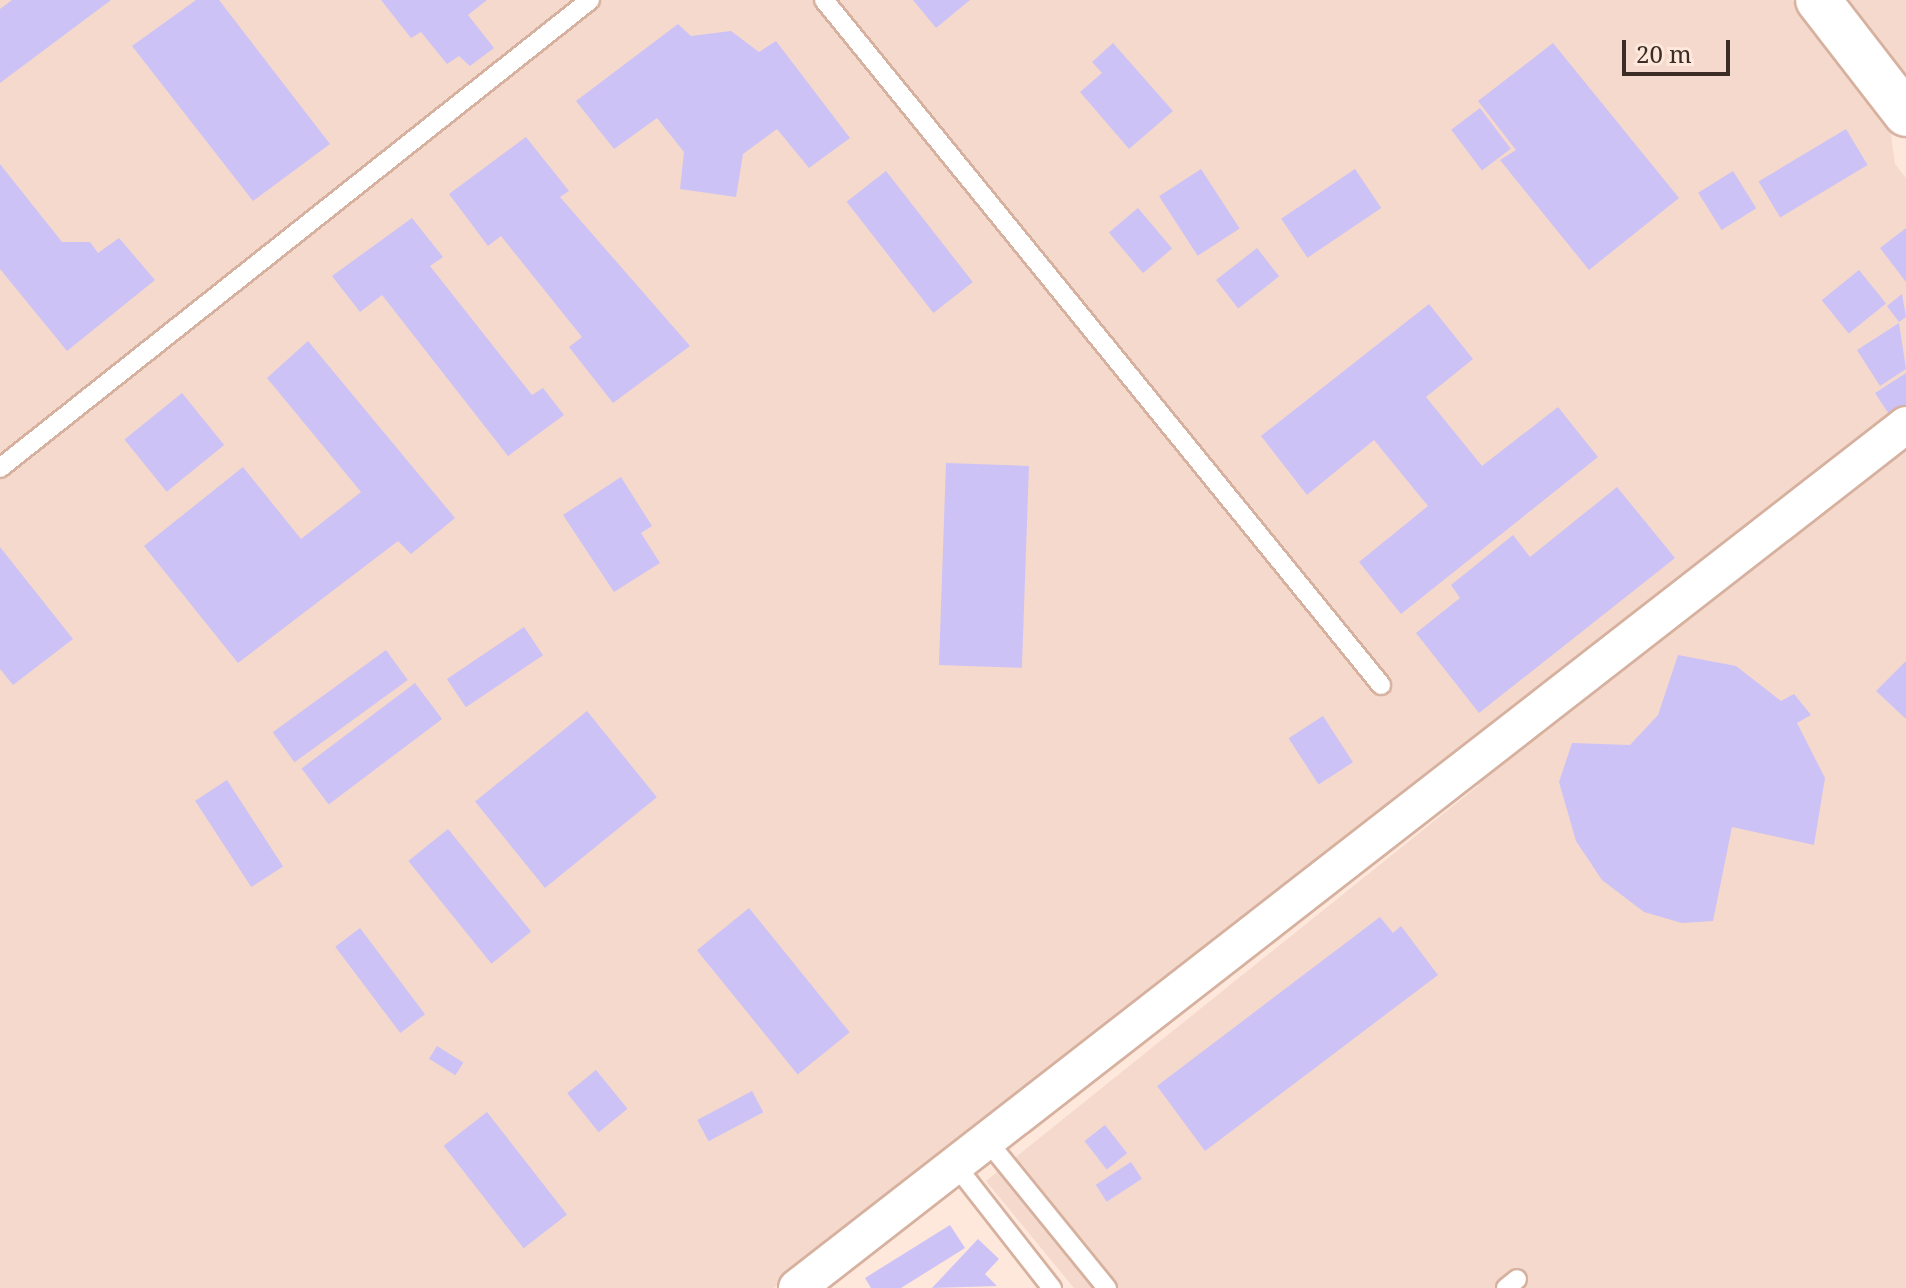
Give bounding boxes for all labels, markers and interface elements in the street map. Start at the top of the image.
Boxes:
scale bar [1626,24,1734,74]
text: 20 m [1636,37,1692,70]

